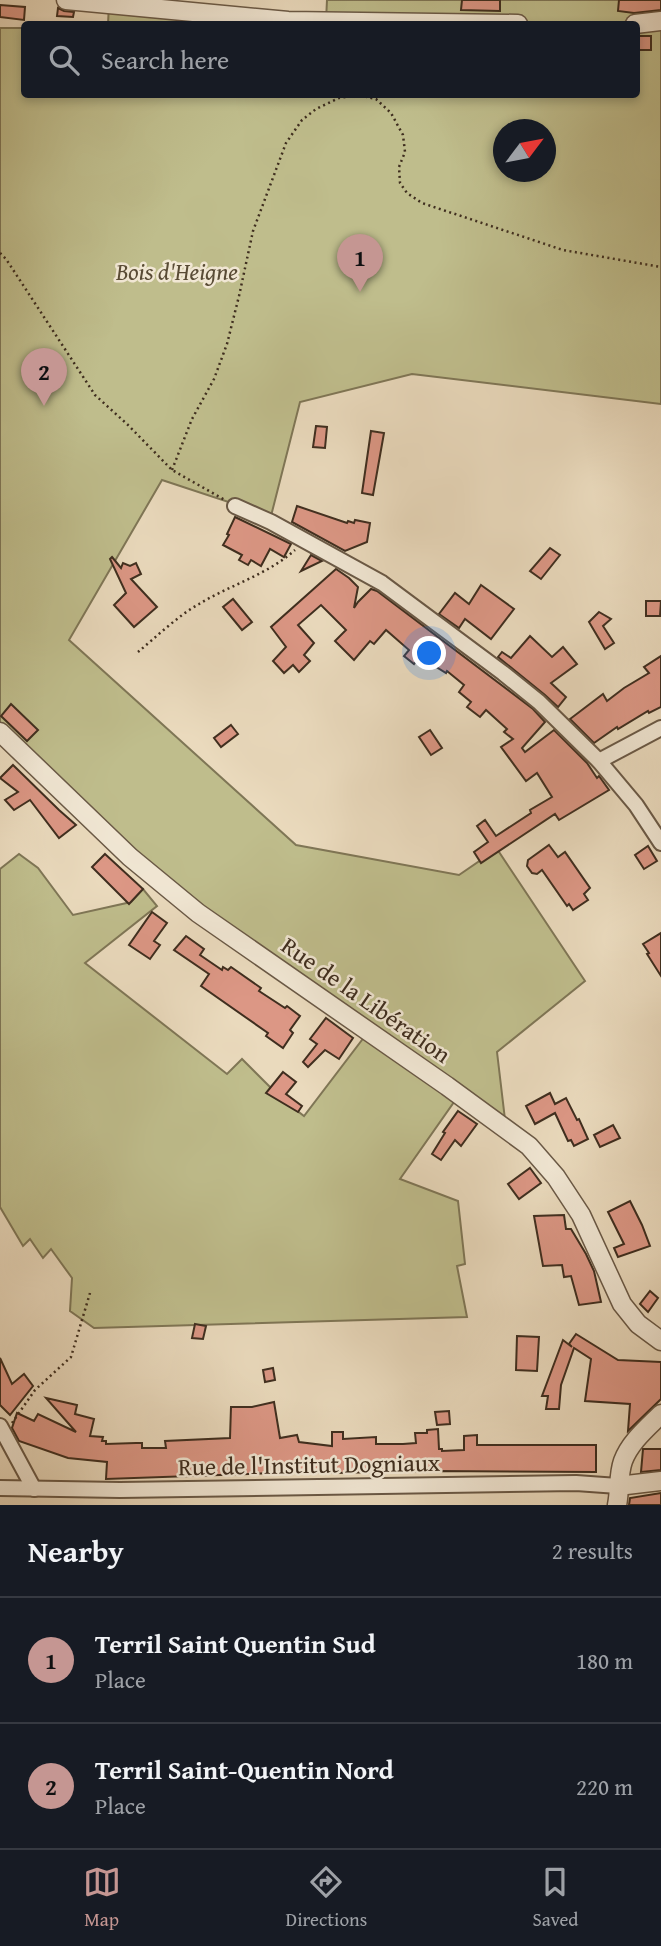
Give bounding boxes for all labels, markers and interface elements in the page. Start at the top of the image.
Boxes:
search box [21,21,640,98]
text: Search here [101,40,229,79]
icon: search [45,41,83,79]
north arrow [493,119,556,182]
pin: 1 [337,234,383,292]
park label: Bois d'Heigne [115,254,238,289]
pin: 2 [21,348,67,406]
your location [412,636,446,670]
street label: Rue de la Libération [274,928,459,1072]
street label: Rue de l'Institut Dogniaux [178,1445,441,1484]
text: Nearby [28,1529,124,1573]
text: 2 results [552,1534,633,1567]
text: Terril Saint Quentin Sud [95,1624,376,1663]
text: 1 [45,1644,57,1677]
text: 180 m [576,1644,633,1677]
text: Place [95,1663,146,1696]
text: Terril Saint-Quentin Nord [95,1750,394,1789]
text: 2 [45,1770,57,1803]
text: 220 m [576,1770,633,1803]
text: Place [95,1789,146,1822]
tab: Map [83,1863,121,1933]
tab: Directions [286,1863,367,1933]
tab: Saved [532,1863,578,1933]

